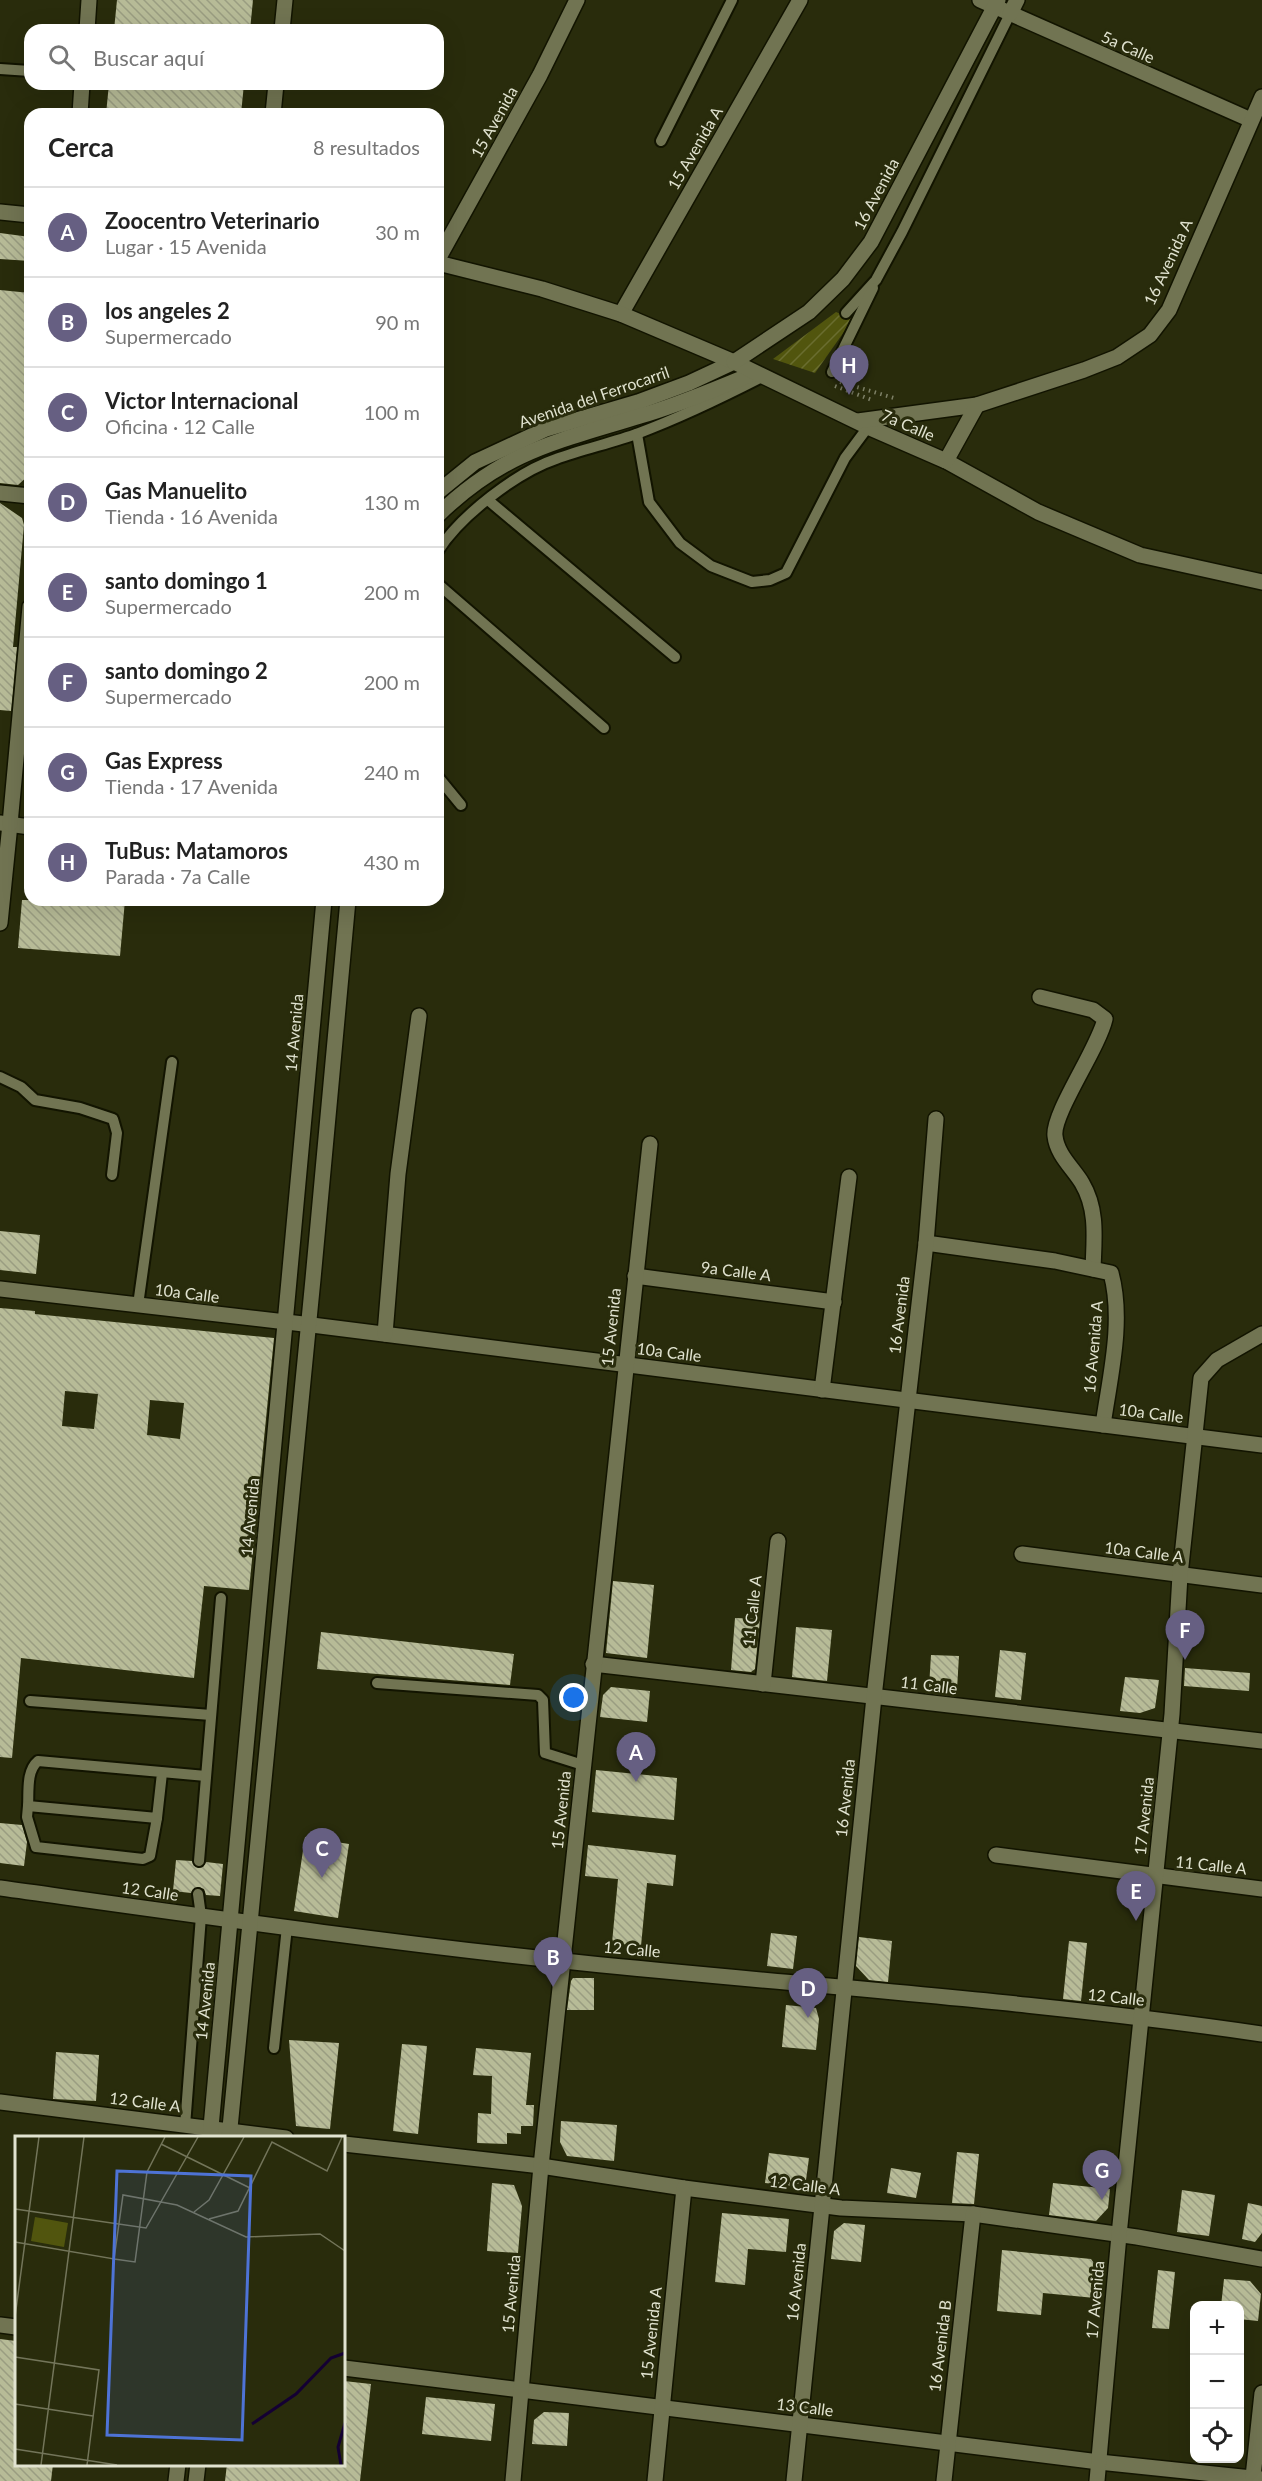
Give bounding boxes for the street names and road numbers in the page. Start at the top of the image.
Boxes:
street label: 5a Calle [1099,26,1158,67]
street label: 15 Avenida [466,83,521,161]
street label: 15 Avenida A [663,103,726,193]
street label: 16 Avenida [849,155,902,233]
street label: 16 Avenida A [1139,216,1196,308]
street label: Avenida del Ferrocarril [516,362,672,431]
street label: 7a Calle [879,405,938,444]
street label: 14 Avenida [281,993,306,1073]
street label: 9a Calle A [700,1257,772,1284]
street label: 16 Avenida [884,1275,913,1355]
street label: 10a Calle [154,1279,221,1306]
street label: 15 Avenida [597,1287,624,1367]
street label: 16 Avenida A [1079,1300,1106,1394]
street label: 10a Calle [636,1338,703,1365]
street label: 10a Calle [1118,1399,1185,1426]
street label: 14 Avenida [237,1477,262,1557]
street label: 10a Calle A [1103,1537,1185,1566]
street label: 11 Calle A [738,1574,765,1648]
street label: 11 Calle [899,1672,959,1697]
street label: 16 Avenida [831,1758,858,1838]
street label: 15 Avenida [547,1770,574,1850]
street label: 17 Avenida [1130,1776,1157,1856]
street label: 11 Calle A [1174,1851,1248,1878]
street label: 12 Calle [120,1877,180,1904]
street label: 12 Calle [603,1937,661,1960]
street label: 14 Avenida [191,1961,218,2041]
street label: 12 Calle [1087,1984,1146,2009]
street label: 12 Calle A [108,2088,182,2115]
street label: 12 Calle A [768,2171,842,2198]
street label: 16 Avenida [782,2242,809,2322]
street label: 15 Avenida [498,2254,523,2334]
street label: 17 Avenida [1082,2260,1107,2340]
street label: 15 Avenida A [636,2286,665,2380]
street label: 16 Avenida B [924,2299,955,2393]
street label: 13 Calle [775,2394,835,2419]

